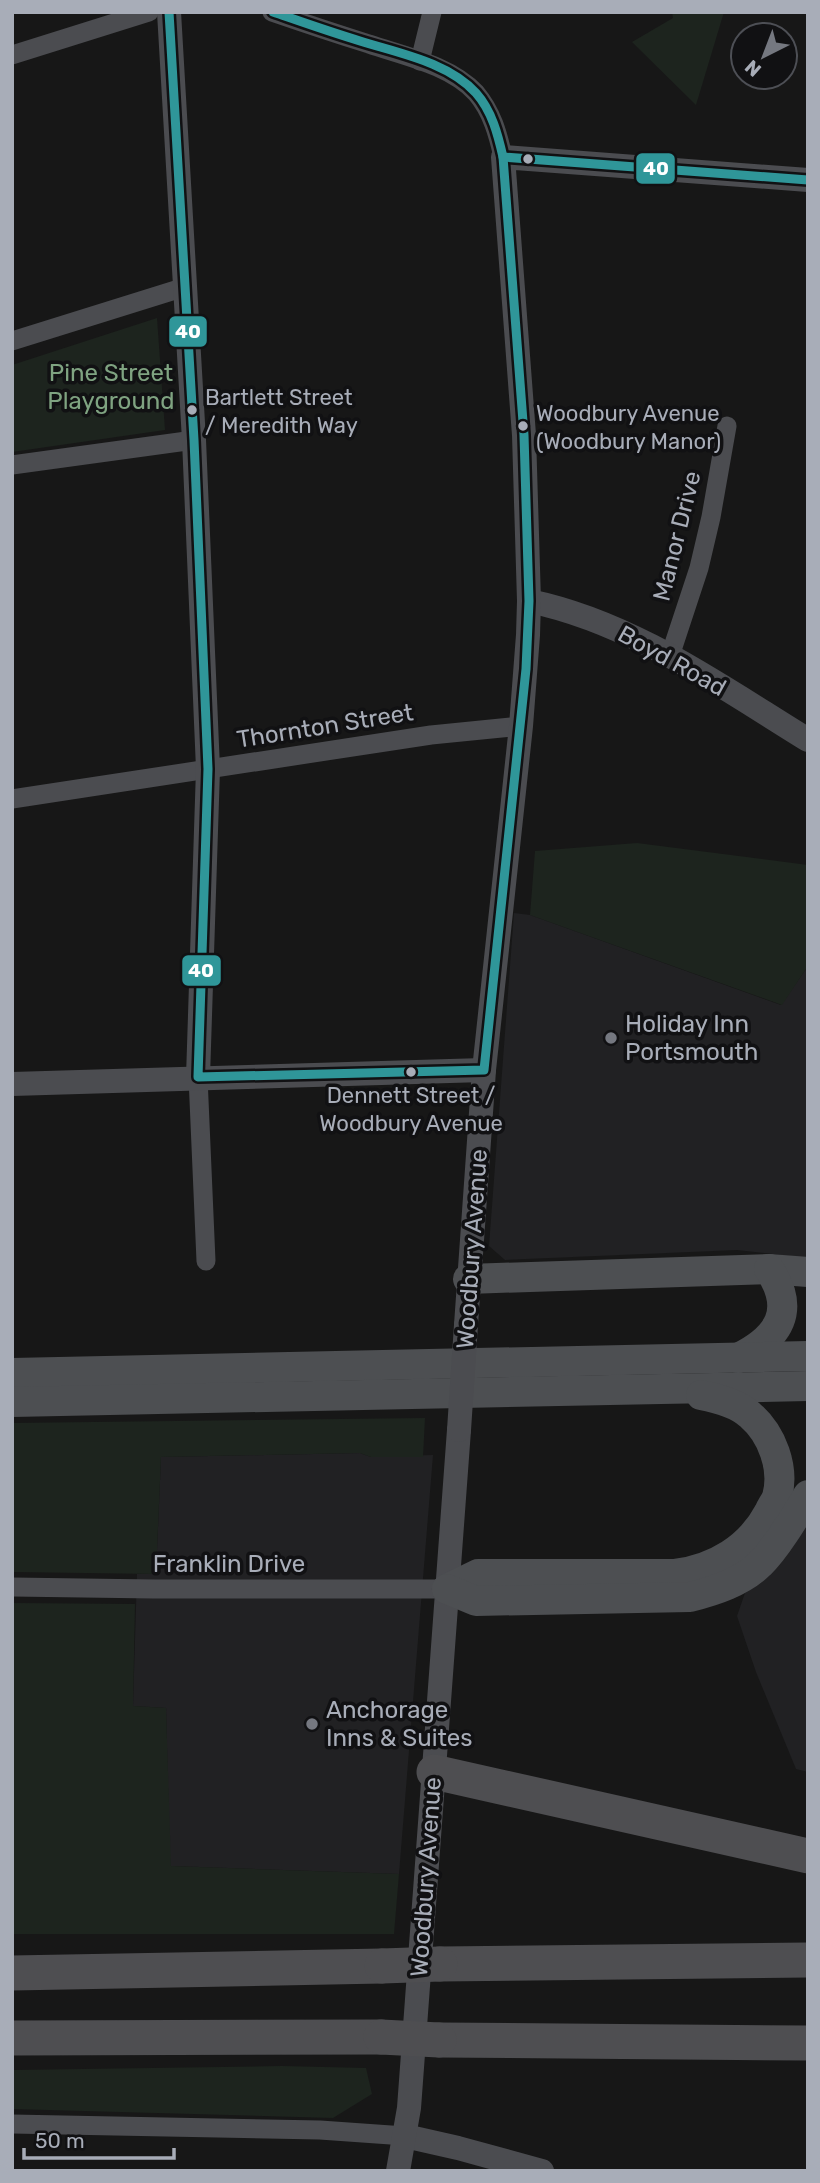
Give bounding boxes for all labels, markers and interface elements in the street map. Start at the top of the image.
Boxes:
north arrow [729,21,799,91]
text: N [740,55,766,81]
unlabelled marker [521,152,535,166]
line badge: 40 [635,152,676,185]
text: 40 [643,157,669,180]
line badge: 40 [168,315,208,348]
text: 40 [175,320,201,343]
park label: Pine Street Playground [47,359,175,415]
place label: Bartlett Street / Meredith Way [205,384,358,439]
place label: Woodbury Avenue (Woodbury Manor) [536,400,721,455]
marker: Bartlett Street / Meredith Way [185,403,199,417]
marker: Woodbury Avenue (Woodbury Manor) [516,419,530,433]
street label: Manor Drive [647,468,707,604]
street label: Boyd Road [613,620,731,702]
street label: Thornton Street [235,698,415,754]
line badge: 40 [181,954,222,987]
text: 40 [188,959,214,982]
place label: Holiday Inn Portsmouth [625,1010,758,1066]
marker: Holiday Inn Portsmouth [603,1030,619,1046]
marker: Dennett Street / Woodbury Avenue [404,1065,418,1079]
place label: Dennett Street / Woodbury Avenue [319,1082,503,1137]
street label: Woodbury Avenue [451,1148,493,1350]
street label: Franklin Drive [153,1550,305,1578]
place label: Anchorage Inns & Suites [326,1696,473,1752]
marker: Anchorage Inns & Suites [304,1716,320,1732]
street label: Woodbury Avenue [405,1776,447,1978]
scale bar [24,2116,175,2160]
text: 50 m [35,2128,85,2153]

